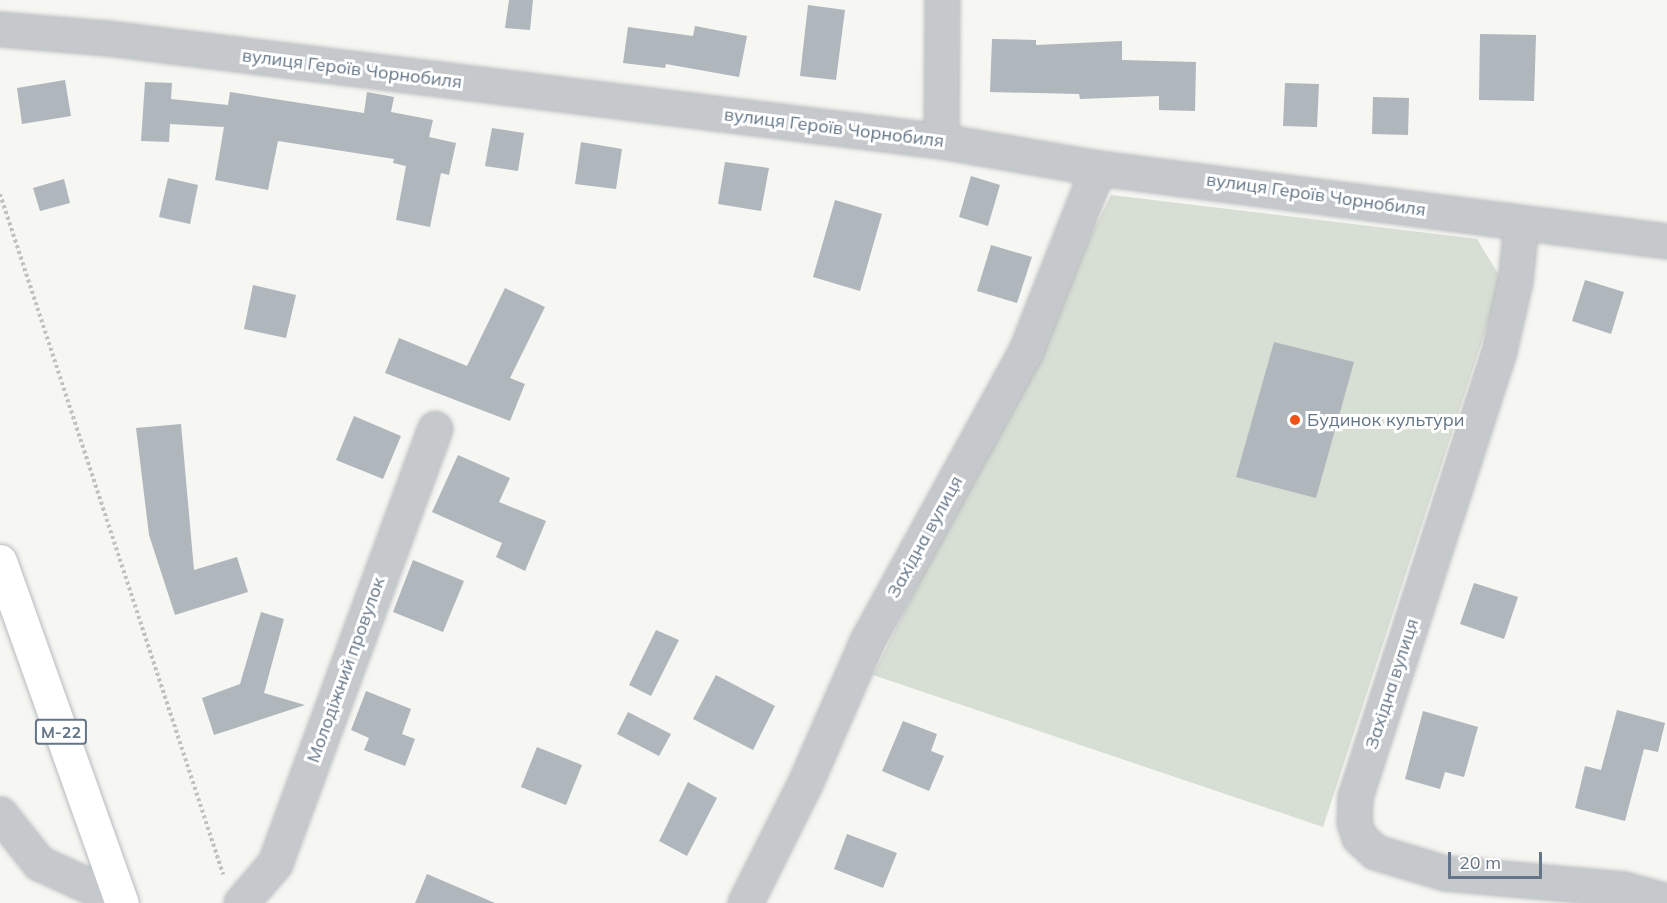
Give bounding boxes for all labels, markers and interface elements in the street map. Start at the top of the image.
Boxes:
street label: вулиця Героїв Чорнобиля [241,45,463,93]
street label: вулиця Героїв Чорнобиля [723,104,945,152]
street label: вулиця Героїв Чорнобиля [1205,169,1427,221]
place label: Будинок культури [1307,409,1464,431]
marker: Будинок культури [1288,413,1302,427]
street label: Західна вулиця [883,472,967,602]
street label: Молодіжний провулок [302,574,390,766]
street label: Західна вулиця [1361,616,1423,752]
road number: М-22 [34,719,88,745]
scale bar [1451,840,1546,878]
text: 20 m [1459,851,1501,874]

